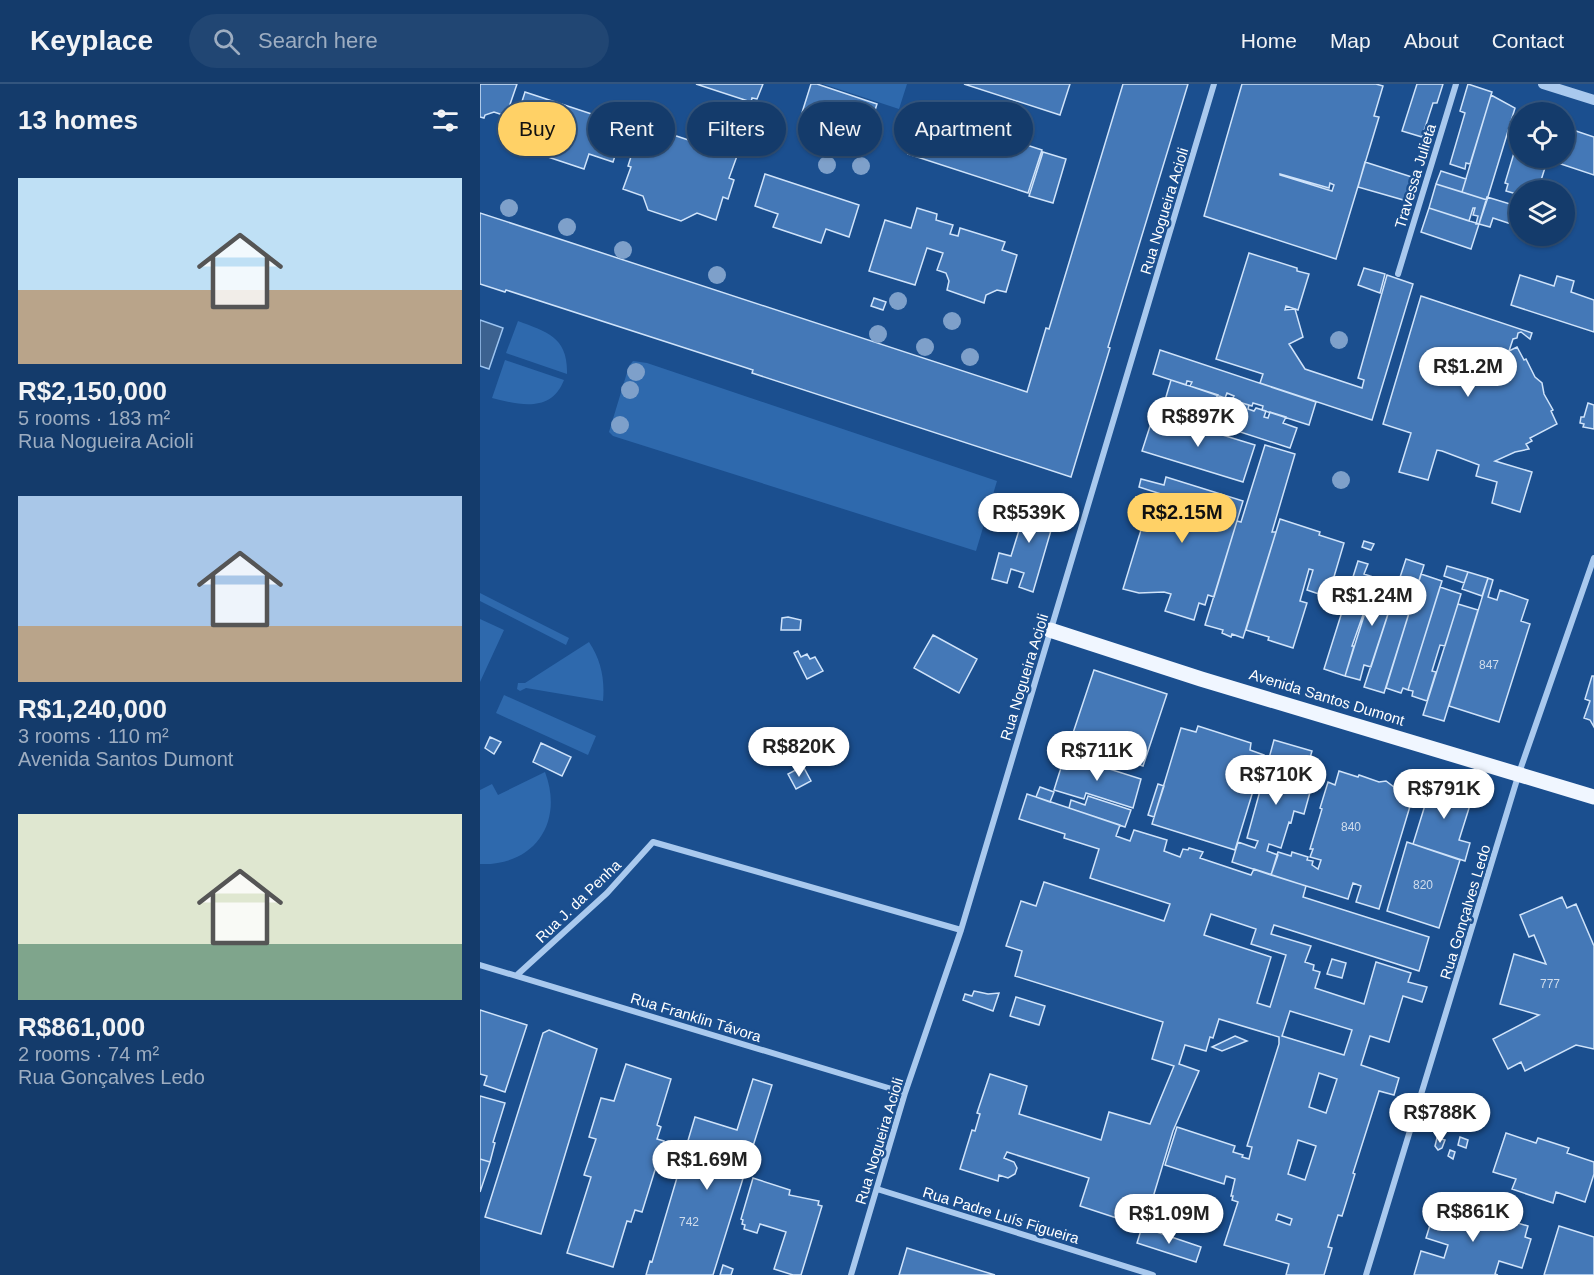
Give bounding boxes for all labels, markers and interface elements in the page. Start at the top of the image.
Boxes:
search box [189,14,609,68]
text: Keyplace [30,25,153,56]
icon: search [210,25,243,58]
text: Search here [258,28,378,53]
text: Home [1241,29,1297,52]
text: Map [1330,29,1371,52]
text: About [1404,29,1459,52]
text: Contact [1492,29,1564,52]
chip: Buy [498,102,576,156]
chip: Rent [588,102,675,156]
chip: Filters [687,102,786,156]
chip: New [798,102,882,156]
chip: Apartment [894,102,1033,156]
map controls [1509,102,1575,246]
button: locate [1509,102,1575,168]
icon: filters [429,104,462,137]
text: 13 homes [18,105,138,135]
street label: Travessa Julieta [1391,121,1439,230]
street label: Rua Nogueira Acioli [1137,146,1191,276]
button: layers [1509,180,1575,246]
icon: home [186,217,294,325]
pin: R$1.2M [1419,347,1517,398]
text: R$1.2M [1433,355,1503,377]
text: R$2,150,000 [18,376,167,406]
pin: R$897K [1149,397,1247,448]
text: R$897K [1161,405,1235,427]
text: 5 rooms · 183 m² [18,407,170,429]
text: Rua Nogueira Acioli [18,430,194,452]
pin: R$539K [980,493,1078,544]
pin: R$2.15M [1127,493,1237,544]
text: R$539K [992,501,1066,523]
text: R$2.15M [1141,501,1223,523]
icon: home [186,535,294,643]
pin: R$1.24M [1317,576,1427,627]
text: R$1.24M [1331,584,1413,606]
street label: Rua Nogueira Acioli [997,612,1051,742]
house number: 847 [1479,658,1499,672]
street label: Avenida Santos Dumont [1247,665,1407,729]
text: R$1,240,000 [18,694,167,724]
text: 3 rooms · 110 m² [18,725,169,747]
pin: R$820K [750,727,848,778]
pin: R$711K [1048,731,1146,782]
text: R$820K [762,735,836,757]
text: R$711K [1061,739,1133,761]
text: Avenida Santos Dumont [18,748,233,770]
pin: R$710K [1227,755,1325,806]
text: R$710K [1239,763,1313,785]
pin: R$791K [1395,769,1493,820]
text: R$791K [1407,777,1481,799]
house number: 840 [1341,820,1361,834]
street label: Rua Gonçalves Ledo [1436,843,1494,981]
icon: home [186,853,294,961]
street label: Rua J. da Penha [532,856,625,946]
house number: 820 [1413,878,1433,892]
house number: 777 [1540,977,1560,991]
street label: Rua Franklin Távora [629,989,764,1045]
text: R$861,000 [18,1012,145,1042]
text: 2 rooms · 74 m² [18,1043,159,1065]
text: Rua Gonçalves Ledo [18,1066,205,1088]
street label: Rua Nogueira Acioli [852,1076,906,1206]
pin: R$788K [1391,1093,1489,1144]
text: R$788K [1403,1101,1477,1123]
pin: R$1.69M [652,1140,762,1191]
text: R$1.69M [666,1148,748,1170]
street label: Rua Padre Luís Figueira [921,1183,1082,1247]
pin: R$861K [1424,1192,1522,1243]
pin: R$1.09M [1114,1194,1224,1245]
text: R$861K [1436,1200,1510,1222]
text: R$1.09M [1128,1202,1210,1224]
house number: 742 [679,1215,699,1229]

